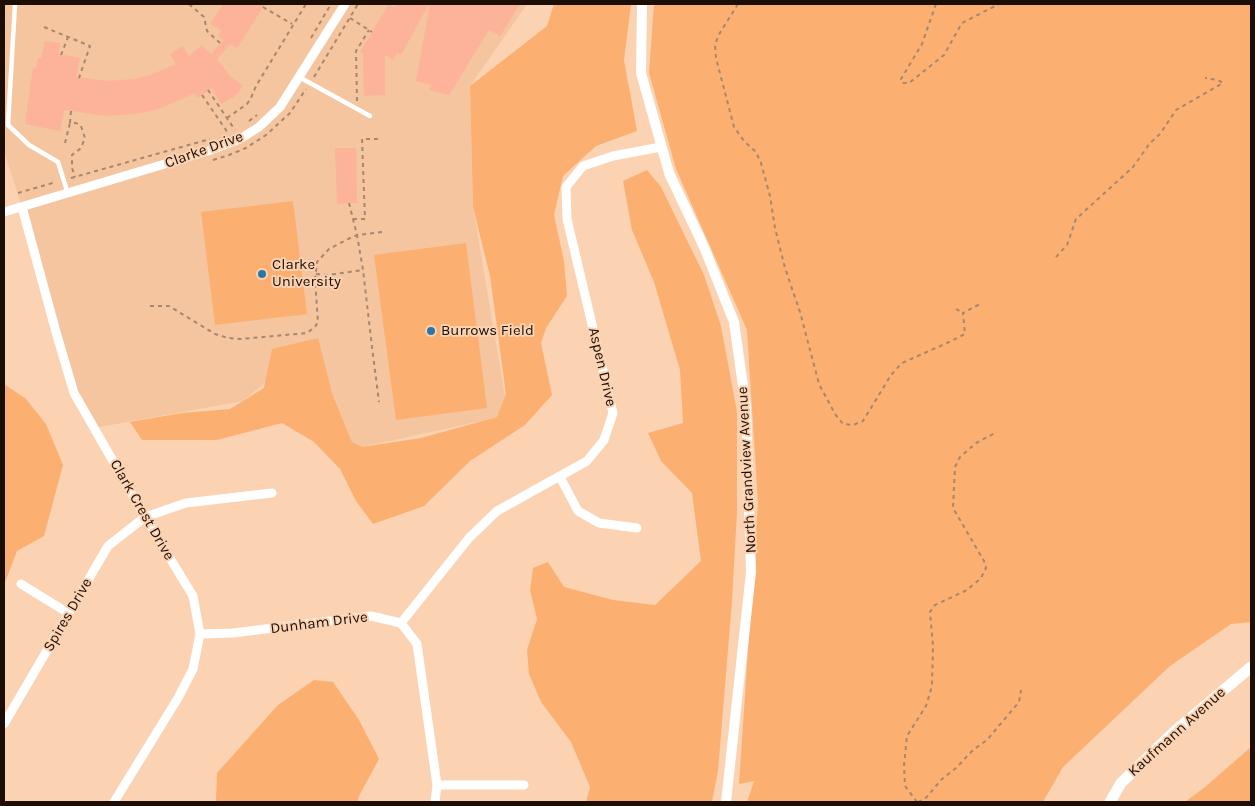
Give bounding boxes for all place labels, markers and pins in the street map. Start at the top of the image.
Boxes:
place label: Clarke University [272,256,341,291]
marker: Clarke University [256,268,268,280]
place label: Burrows Field [441,322,534,340]
marker: Burrows Field [425,325,437,337]

